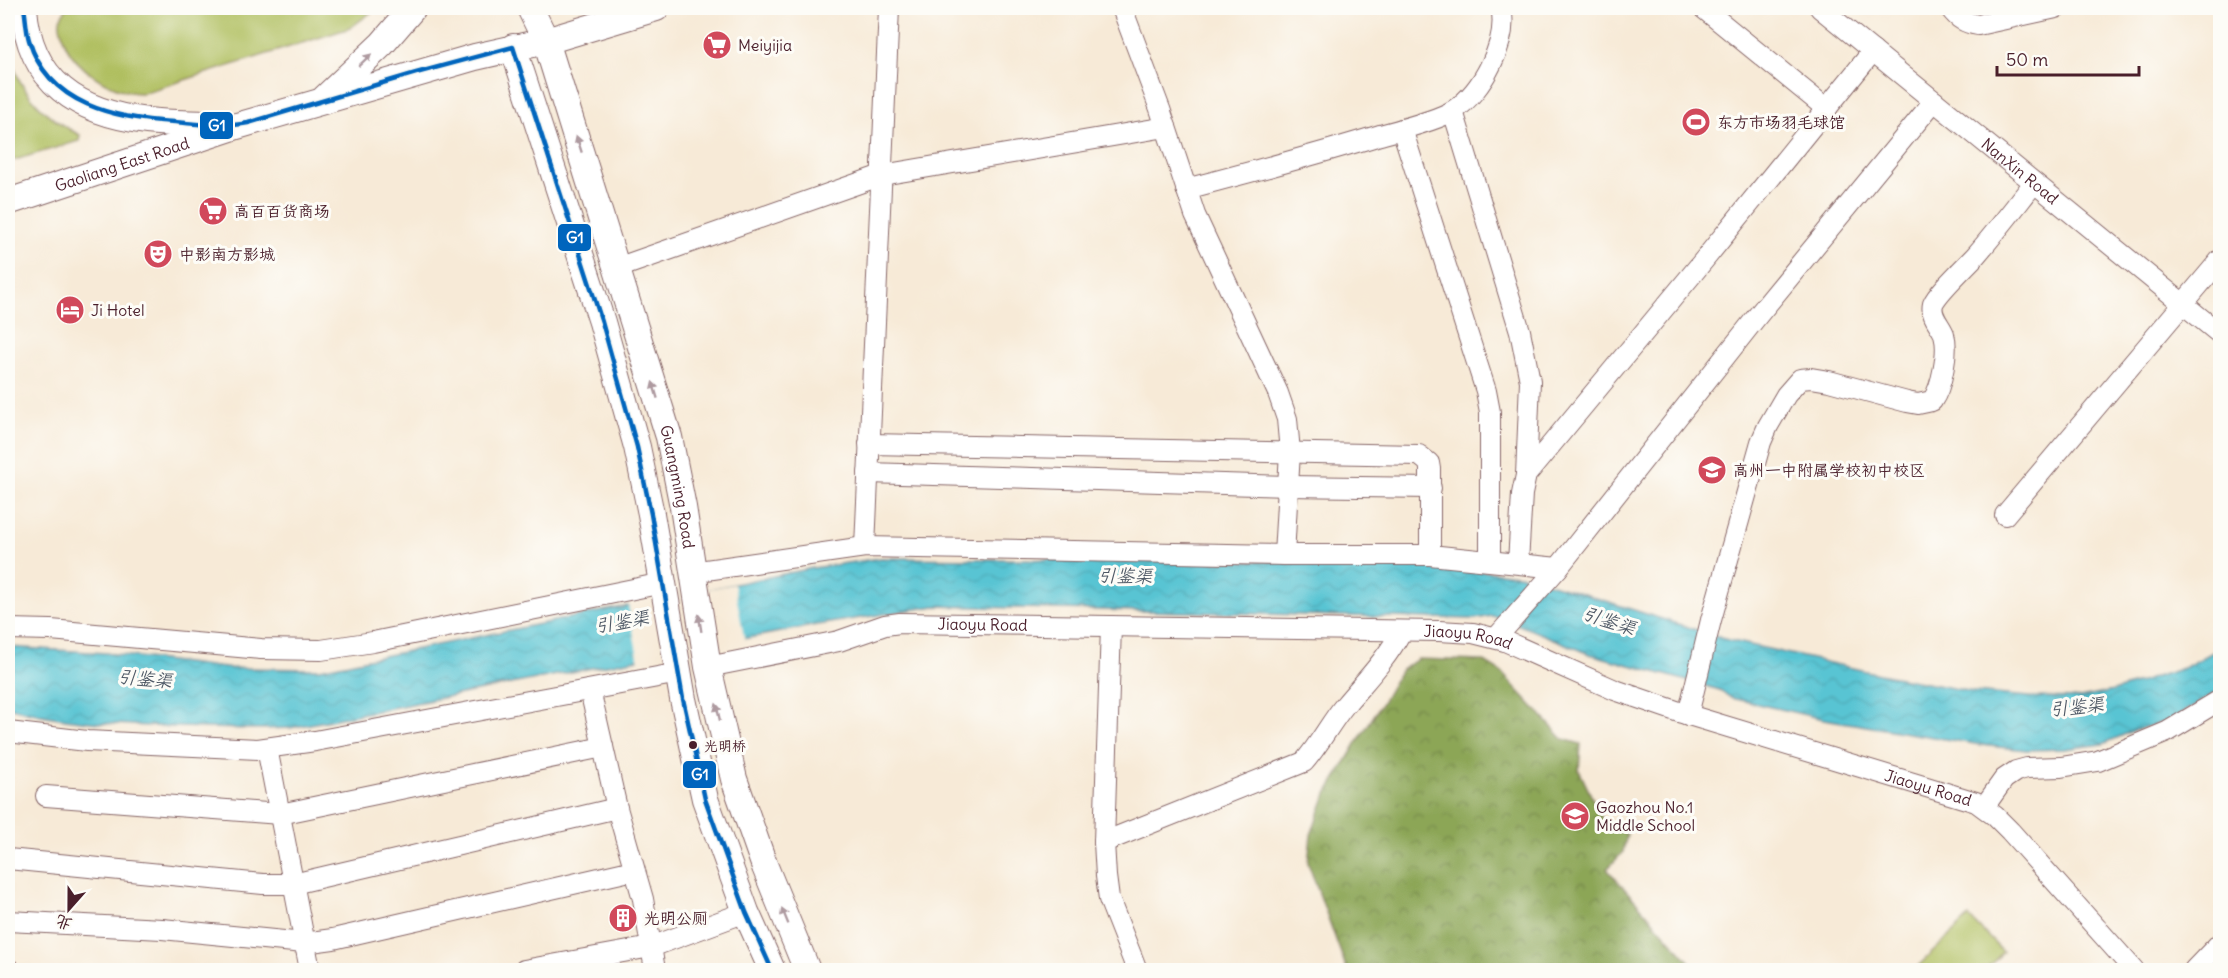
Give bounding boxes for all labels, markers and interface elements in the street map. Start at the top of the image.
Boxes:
supermarket icon: Meiyijia [701,29,733,61]
place label: Meiyijia [738,35,792,55]
scale bar [1997,39,2140,77]
text: 50 m [2006,48,2048,71]
one-way arrow [357,53,372,67]
sports icon: 东方市场羽毛球馆 [1680,106,1712,138]
line badge: G1 [199,111,234,140]
place label: 东方市场羽毛球馆 [1717,112,1845,132]
text: G1 [208,115,226,135]
street label: Gaoliang East Road [52,133,192,196]
street label: NanXin Road [1977,134,2063,208]
one-way arrow [574,135,583,153]
supermarket icon: 高百百货商场 [197,195,229,227]
place label: 高百百货商场 [234,201,330,221]
line badge: G1 [557,223,592,252]
text: G1 [566,227,584,247]
theatre icon: 中影南方影城 [142,238,174,270]
place label: 中影南方影城 [179,244,275,264]
hotel icon: Ji Hotel [54,294,86,326]
place label: Ji Hotel [91,300,144,320]
one-way arrow [650,381,659,399]
street label: Guangming Road [656,423,699,550]
school or university icon: 高州一中附属学校初中校区 [1696,454,1728,486]
place label: 高州一中附属学校初中校区 [1733,460,1925,480]
water label: 引鉴渠 [1098,564,1154,588]
water label: 引鉴渠 [1580,601,1640,640]
water label: 引鉴渠 [593,605,652,638]
one-way arrow [696,614,705,633]
street label: Jiaoyu Road [938,614,1028,635]
street label: Jiaoyu Road [1424,621,1516,653]
water label: 引鉴渠 [117,665,175,692]
water label: 引鉴渠 [2049,692,2107,721]
one-way arrow [712,702,722,721]
place label: 光明桥 [704,737,746,755]
marker: 光明桥 [687,739,699,751]
line badge: G1 [682,760,717,789]
text: G1 [691,764,709,784]
street label: Jiaoyu Road [1882,765,1974,810]
place label: Gaozhou No.1 Middle School [1596,797,1695,835]
school or university icon: Gaozhou No.1 Middle School [1559,800,1591,832]
north arrow [39,879,99,939]
building icon: 光明公厕 [607,902,639,934]
one-way arrow [780,907,790,925]
place label: 光明公厕 [644,908,708,928]
text: 北 [53,911,75,935]

